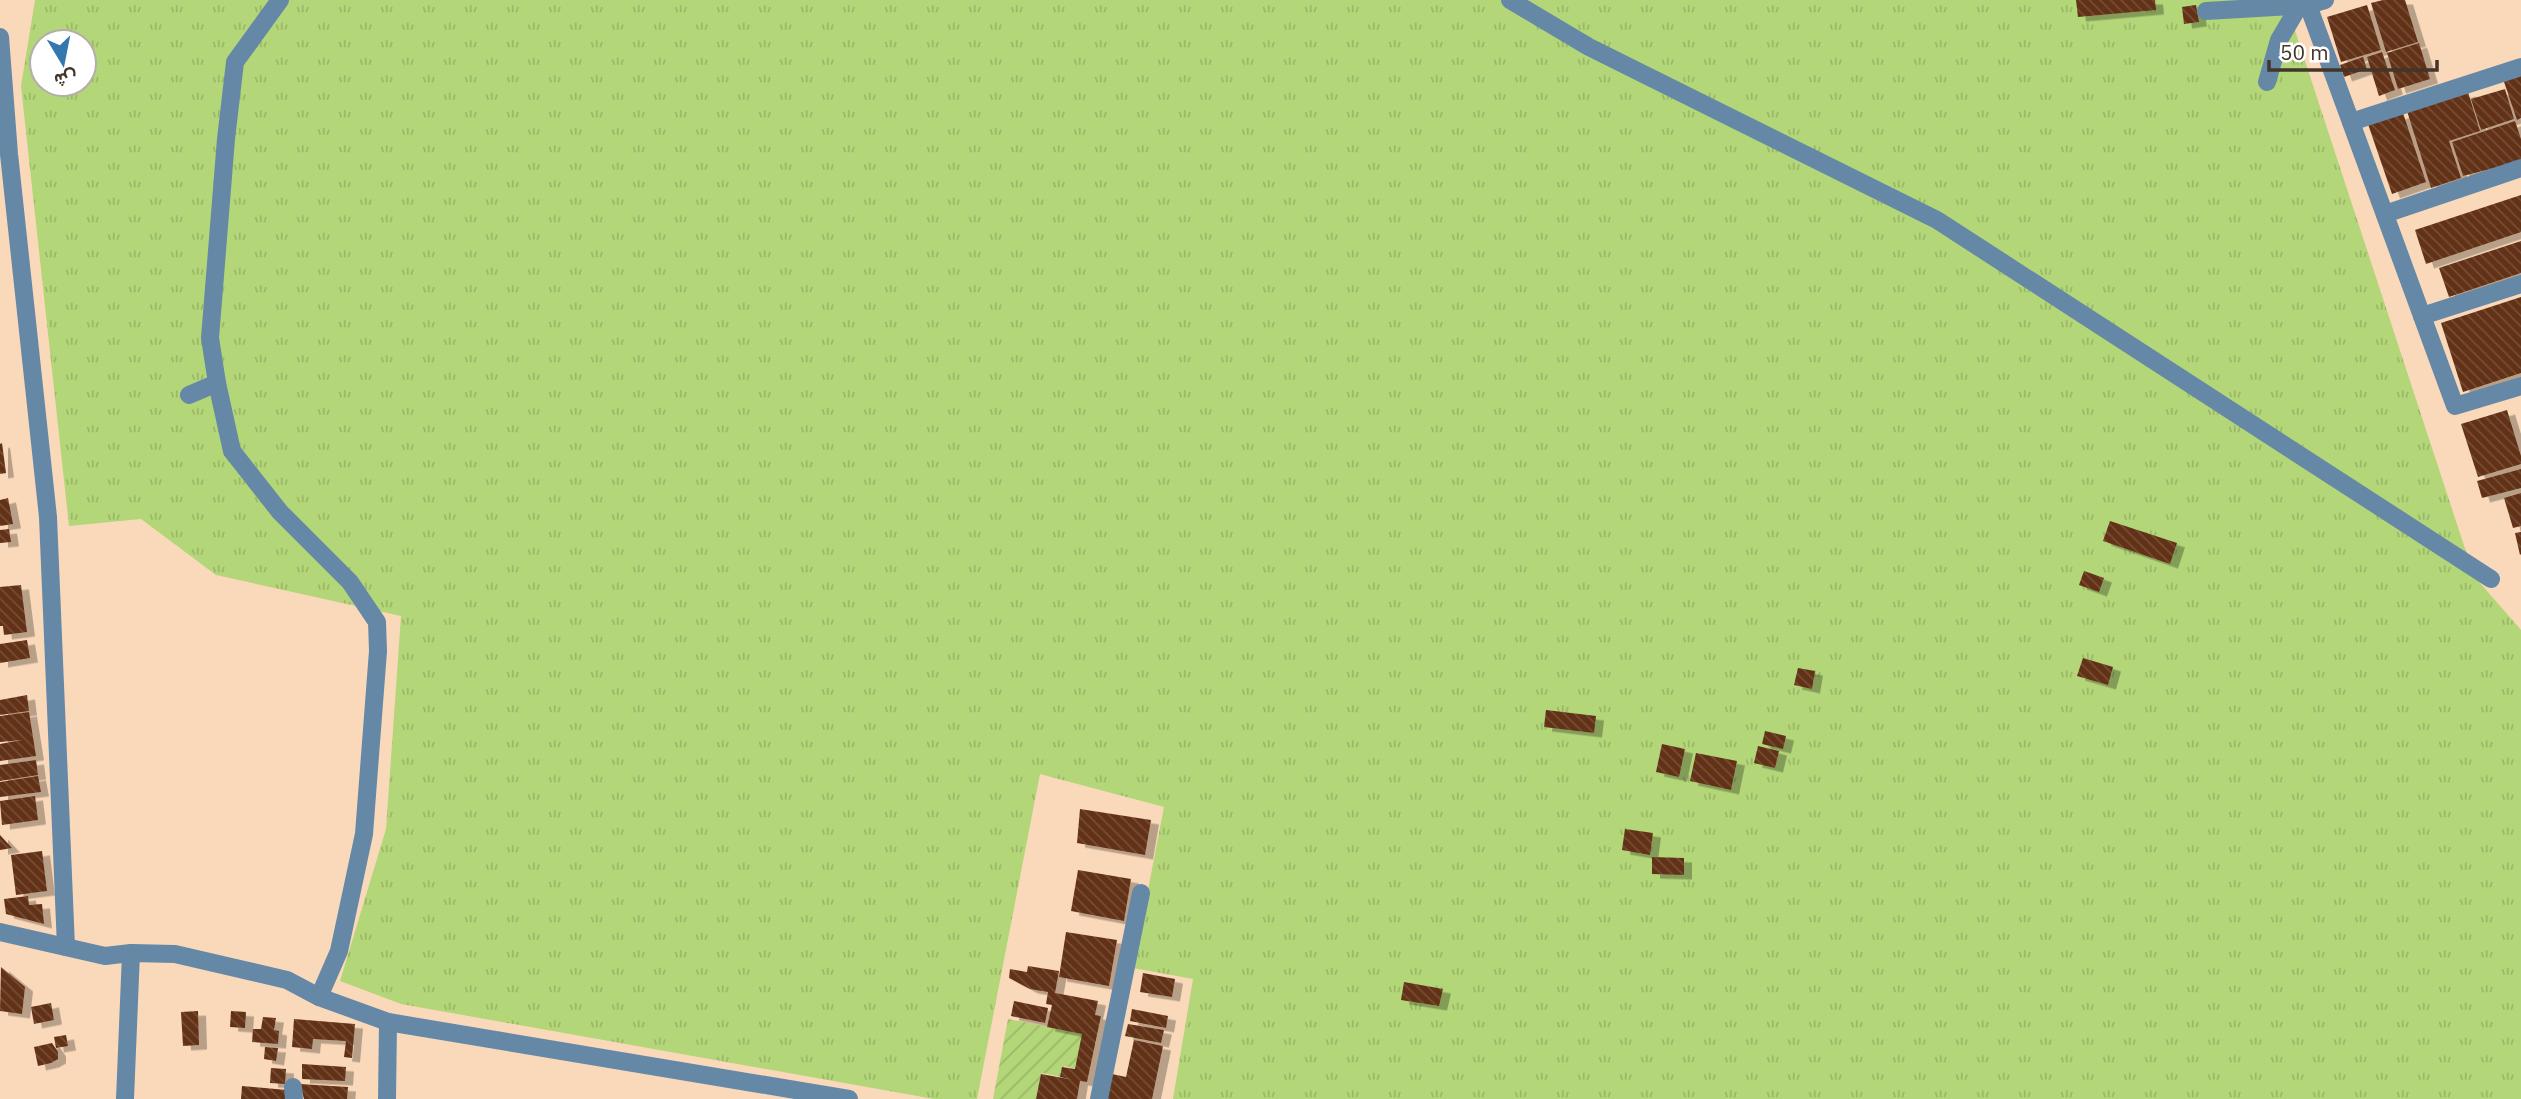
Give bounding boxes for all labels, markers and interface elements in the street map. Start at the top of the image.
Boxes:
north arrow [28,28,98,98]
scale bar [2269,28,2437,72]
text: 50 m [2280,38,2329,66]
text: ش [52,66,79,94]

